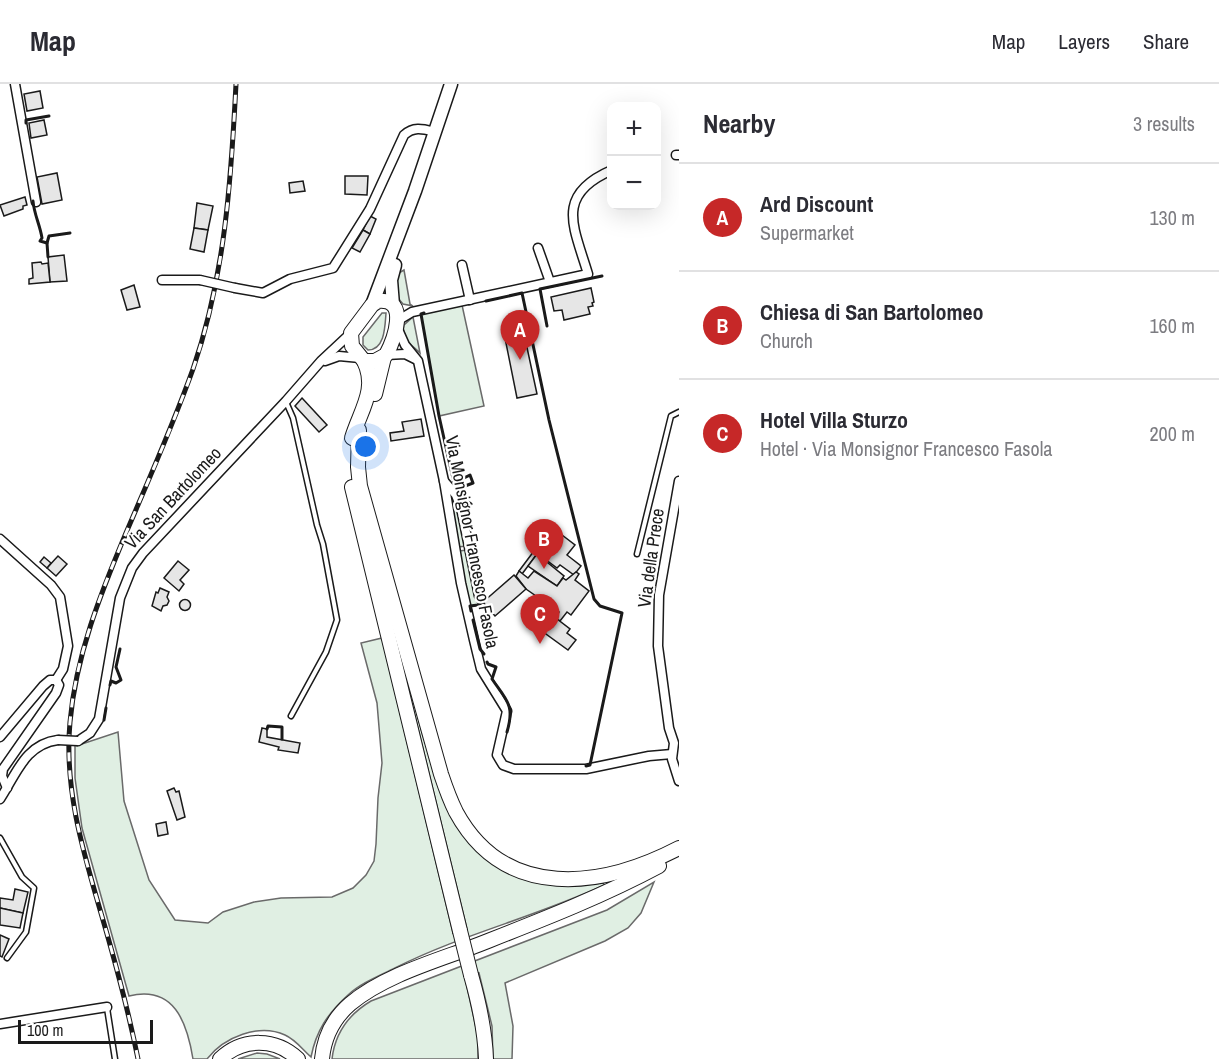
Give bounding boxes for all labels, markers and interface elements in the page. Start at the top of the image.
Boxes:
text: Map [30,22,76,60]
text: Map [992,27,1025,56]
text: Layers [1058,27,1110,56]
text: Share [1143,27,1189,56]
map controls [607,102,661,210]
button: + [607,102,661,156]
text: Nearby [703,106,775,141]
text: 3 results [1133,110,1195,137]
button: − [607,156,661,210]
text: Ard Discount [760,189,873,219]
text: A [717,204,728,231]
text: 130 m [1149,204,1195,231]
text: Supermarket [760,219,854,246]
text: Chiesa di San Bartolomeo [760,297,984,327]
pin: A [500,310,540,360]
text: B [717,312,728,339]
text: 160 m [1149,312,1195,339]
text: Church [760,327,813,354]
text: Hotel Villa Sturzo [760,405,908,435]
text: C [717,420,728,447]
text: 200 m [1149,420,1195,447]
your location [351,432,380,461]
street label: Via Monsignor Francesco Fasola [440,433,505,651]
text: Hotel · Via Monsignor Francesco Fasola [760,435,1052,462]
street label: Via San Bartolomeo [119,441,227,554]
street label: Via della Prece [631,507,670,609]
pin: B [524,520,564,569]
pin: C [520,594,560,644]
scale bar [18,1017,153,1044]
text: 100 m [27,1019,63,1041]

